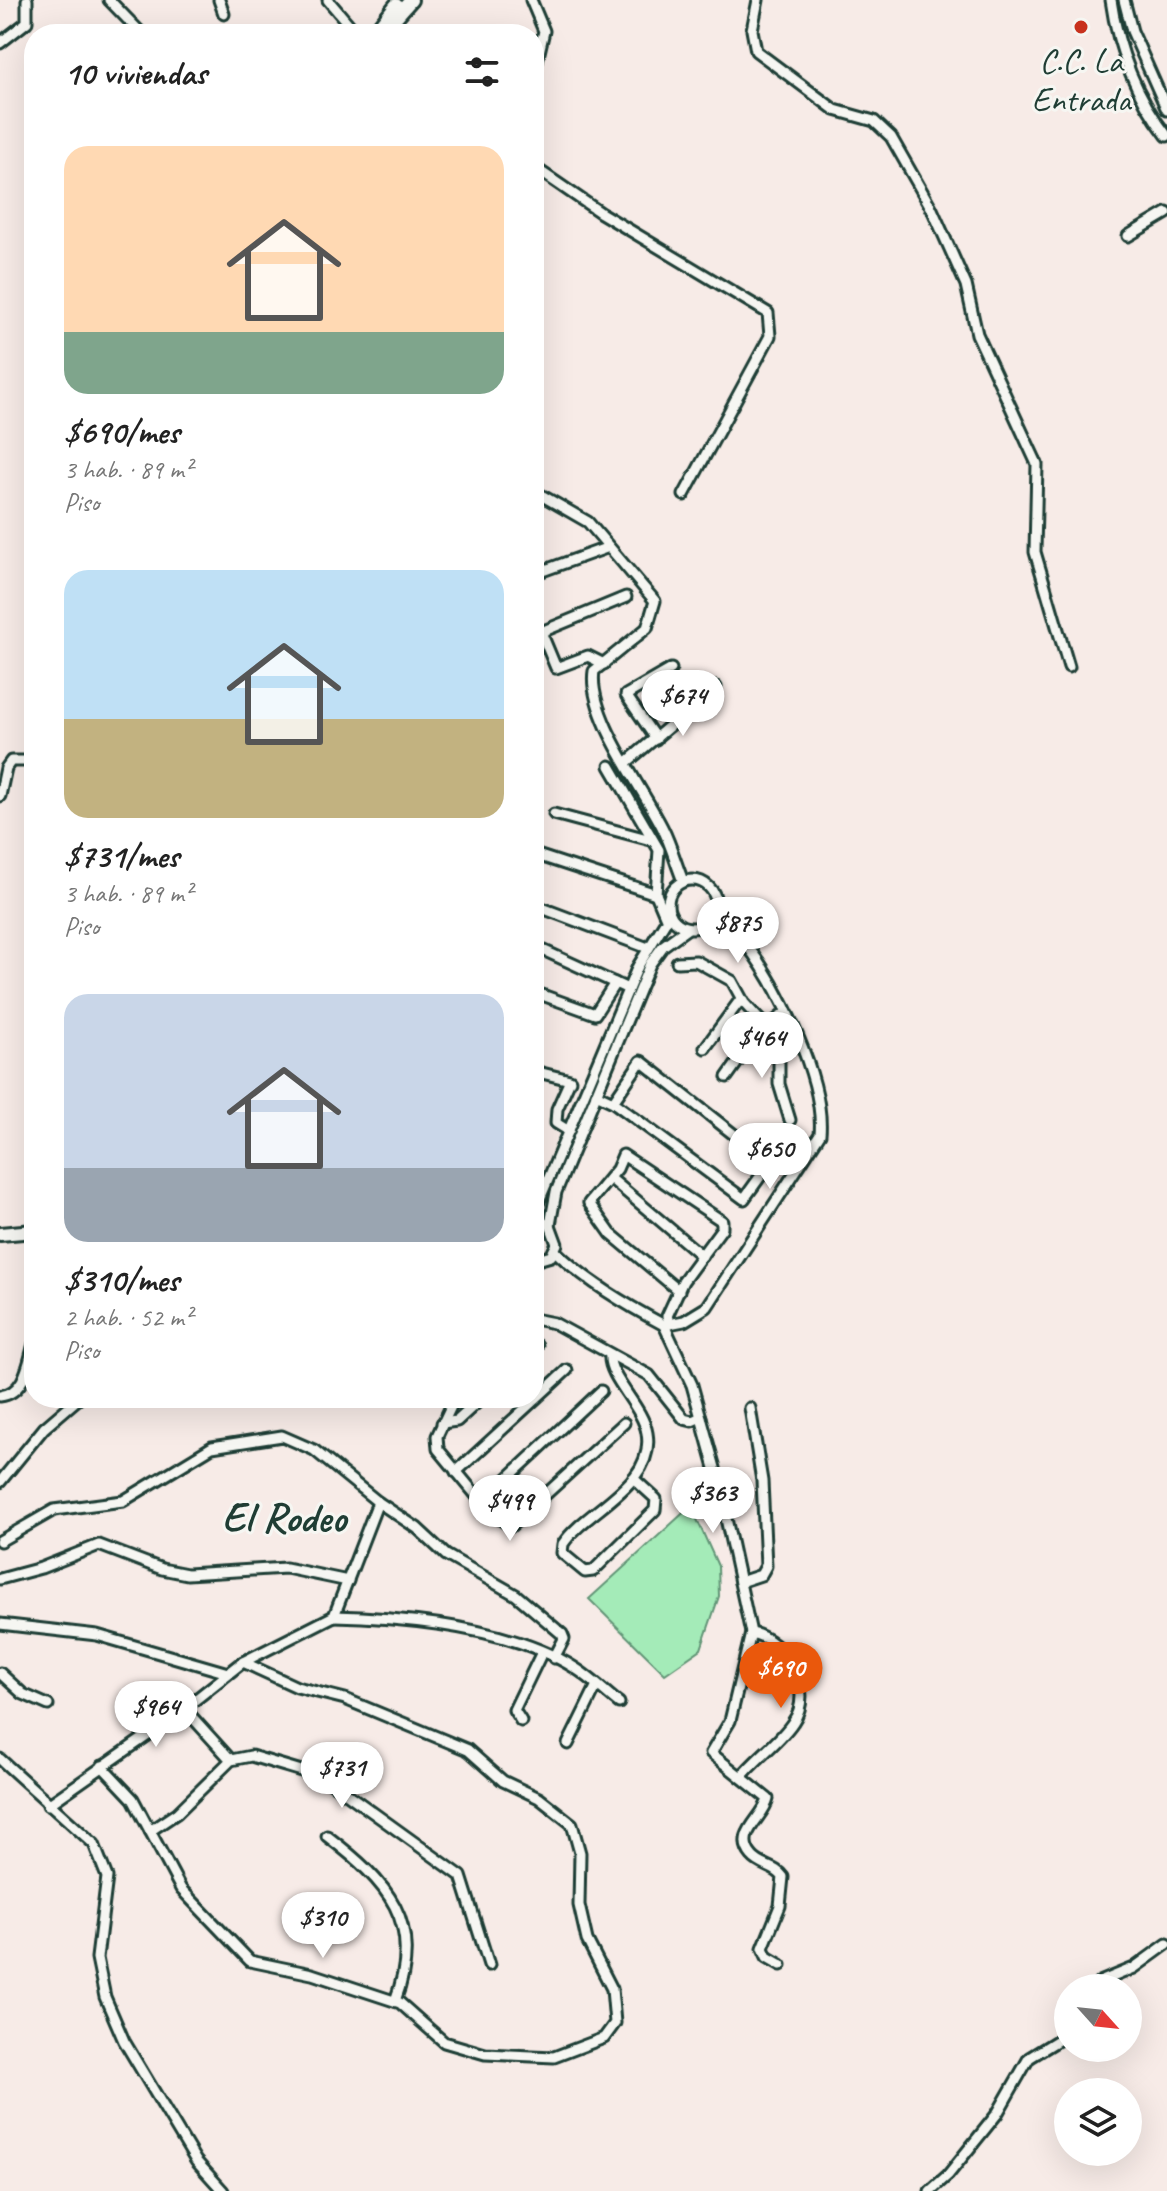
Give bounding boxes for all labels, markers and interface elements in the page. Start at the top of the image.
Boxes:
marker: C.C. La Entrada [1072,18,1090,36]
place label: C.C. La Entrada [1032,39,1133,121]
icon: filters [460,50,504,94]
text: 10 viviendas [64,51,207,94]
icon: home [212,198,356,342]
text: $690/mes [64,410,179,453]
text: 3 hab. · 89 m² [64,453,192,486]
text: Piso [64,486,99,519]
icon: home [212,622,356,766]
pin: $674 [636,670,730,738]
text: $674 [659,679,707,712]
text: $731/mes [64,834,179,877]
text: 3 hab. · 89 m² [64,877,192,910]
pin: $875 [691,897,785,965]
text: $875 [715,906,761,939]
text: Piso [64,910,99,943]
pin: $464 [715,1012,809,1080]
text: $464 [738,1021,786,1054]
icon: home [212,1046,356,1190]
pin: $650 [723,1123,817,1191]
text: $650 [747,1132,793,1165]
text: $310/mes [64,1258,179,1301]
text: 2 hab. · 52 m² [64,1301,192,1334]
text: Piso [64,1334,99,1367]
pin: $363 [666,1467,760,1535]
pin: $499 [463,1475,557,1543]
text: $363 [689,1476,737,1509]
text: $499 [487,1484,533,1517]
district label: El Rodeo [222,1491,349,1544]
pin: $690 [734,1642,828,1710]
text: $690 [757,1651,805,1684]
pin: $964 [109,1681,203,1749]
text: $964 [132,1690,180,1723]
pin: $731 [295,1742,389,1810]
text: $731 [319,1751,365,1784]
pin: $310 [276,1892,370,1960]
text: $310 [300,1901,346,1934]
north arrow [1054,1974,1142,2062]
map controls [1054,1974,1142,2166]
button: layers [1054,2078,1142,2166]

